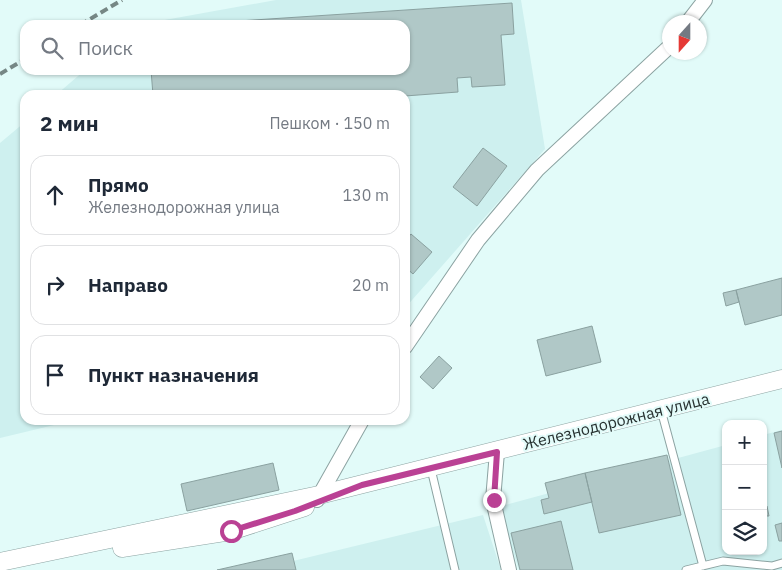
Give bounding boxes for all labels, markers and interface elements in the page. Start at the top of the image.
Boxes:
north arrow [662,15,707,60]
search box [20,20,410,75]
icon: search [38,34,66,62]
text: Поиск [78,36,133,60]
text: 2 мин [40,109,99,137]
text: Пешком · 150 m [269,113,390,133]
text: Прямо [88,173,149,197]
icon: ahead [41,181,69,209]
text: 130 m [342,185,389,205]
text: Железнодорожная улица [88,197,280,217]
icon: right [41,271,69,299]
text: Направо [88,273,168,297]
text: 20 m [352,275,389,295]
icon: arrive [41,361,69,389]
text: Пункт назначения [88,363,259,387]
street label: Железнодорожная улица [521,388,712,454]
map controls [722,420,767,555]
button: + [722,420,767,465]
button: − [722,465,767,510]
route end [483,489,506,512]
button: layers [722,510,767,555]
route start [220,520,243,543]

